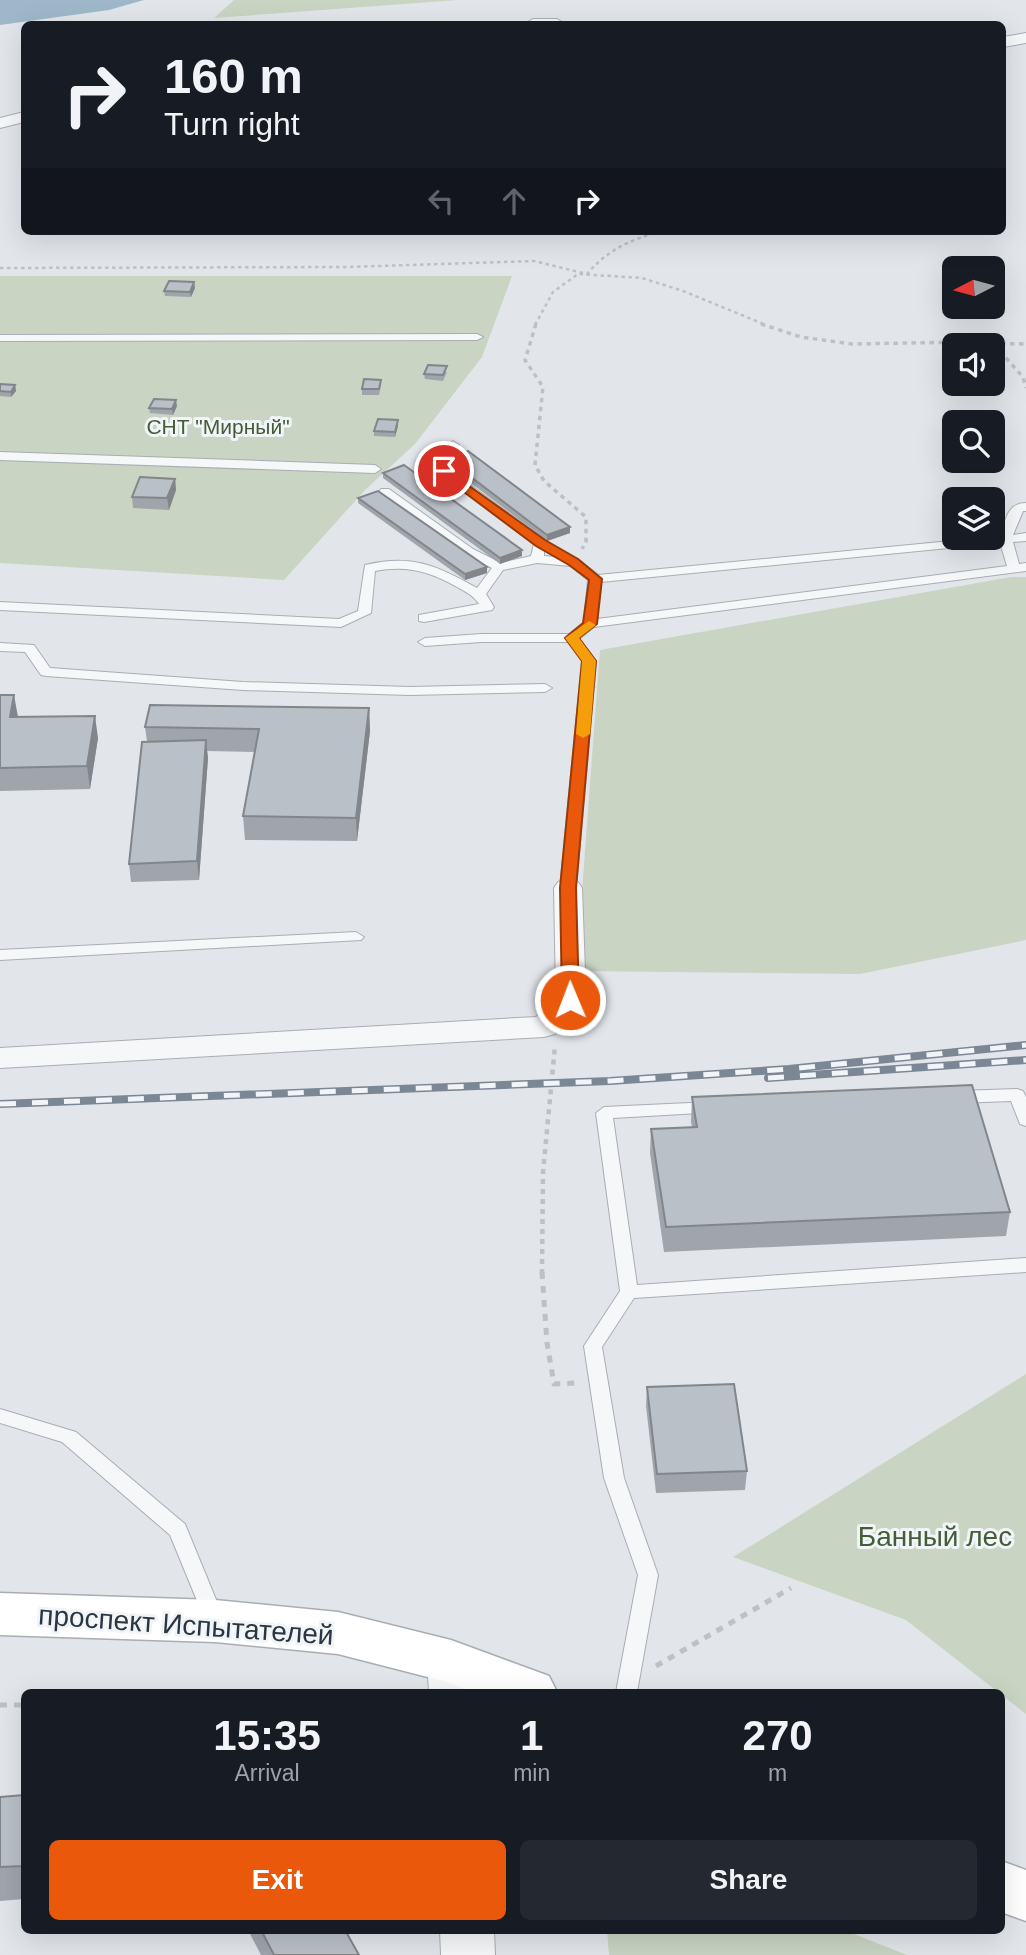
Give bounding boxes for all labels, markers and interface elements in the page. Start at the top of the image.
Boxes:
icon: right [49,49,140,140]
text: 160 m [164,49,303,103]
text: Turn right [164,106,300,142]
icon: left [422,182,460,220]
icon: ahead [495,182,533,220]
icon: right [568,182,606,220]
north arrow [942,256,1004,318]
map controls [942,256,1005,550]
button: sound [942,333,1005,396]
button: search [942,410,1005,473]
park label: СНТ "Мирный" [146,415,290,438]
pin [414,441,474,501]
icon: arrive [425,452,463,490]
button: layers [942,487,1005,550]
position arrow [533,963,607,1037]
park label: Банный лес [858,1521,1012,1552]
street label: проспект Испытателей [37,1599,335,1651]
text: 15:35 [213,1712,321,1759]
text: 1 [520,1712,543,1759]
text: 270 [743,1712,813,1759]
text: Arrival [234,1760,300,1786]
text: min [513,1760,550,1786]
text: m [768,1760,787,1786]
button: Exit [49,1840,506,1920]
button: Share [520,1840,977,1920]

